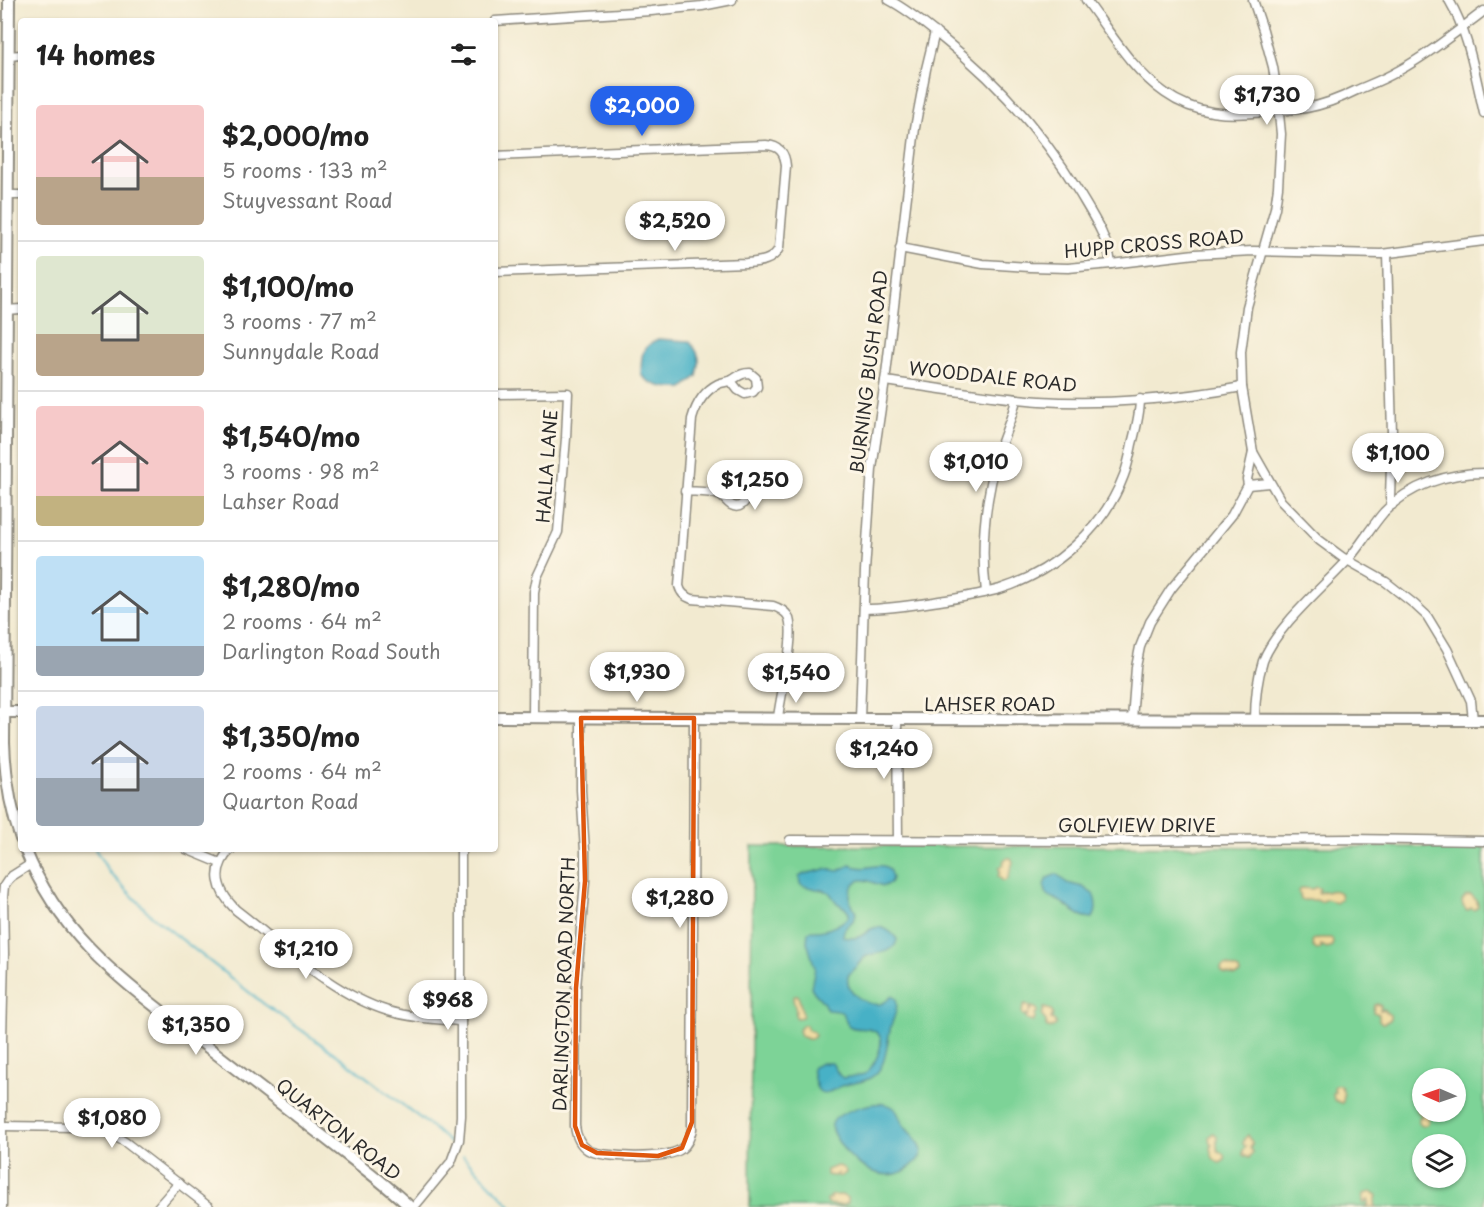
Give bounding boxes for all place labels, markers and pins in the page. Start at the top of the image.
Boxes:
pin: $1,730 [1218,75,1316,126]
pin: $2,000 [593,86,691,137]
pin: $2,520 [626,201,724,252]
pin: $1,100 [1349,433,1447,484]
pin: $1,010 [927,442,1025,493]
pin: $1,250 [706,460,804,511]
pin: $1,930 [588,652,686,703]
pin: $1,540 [747,653,845,704]
pin: $1,240 [835,729,933,780]
pin: $1,280 [631,878,729,929]
pin: $1,210 [257,929,355,980]
pin: $968 [412,980,484,1031]
pin: $1,350 [147,1005,245,1056]
pin: $1,080 [63,1098,161,1149]

